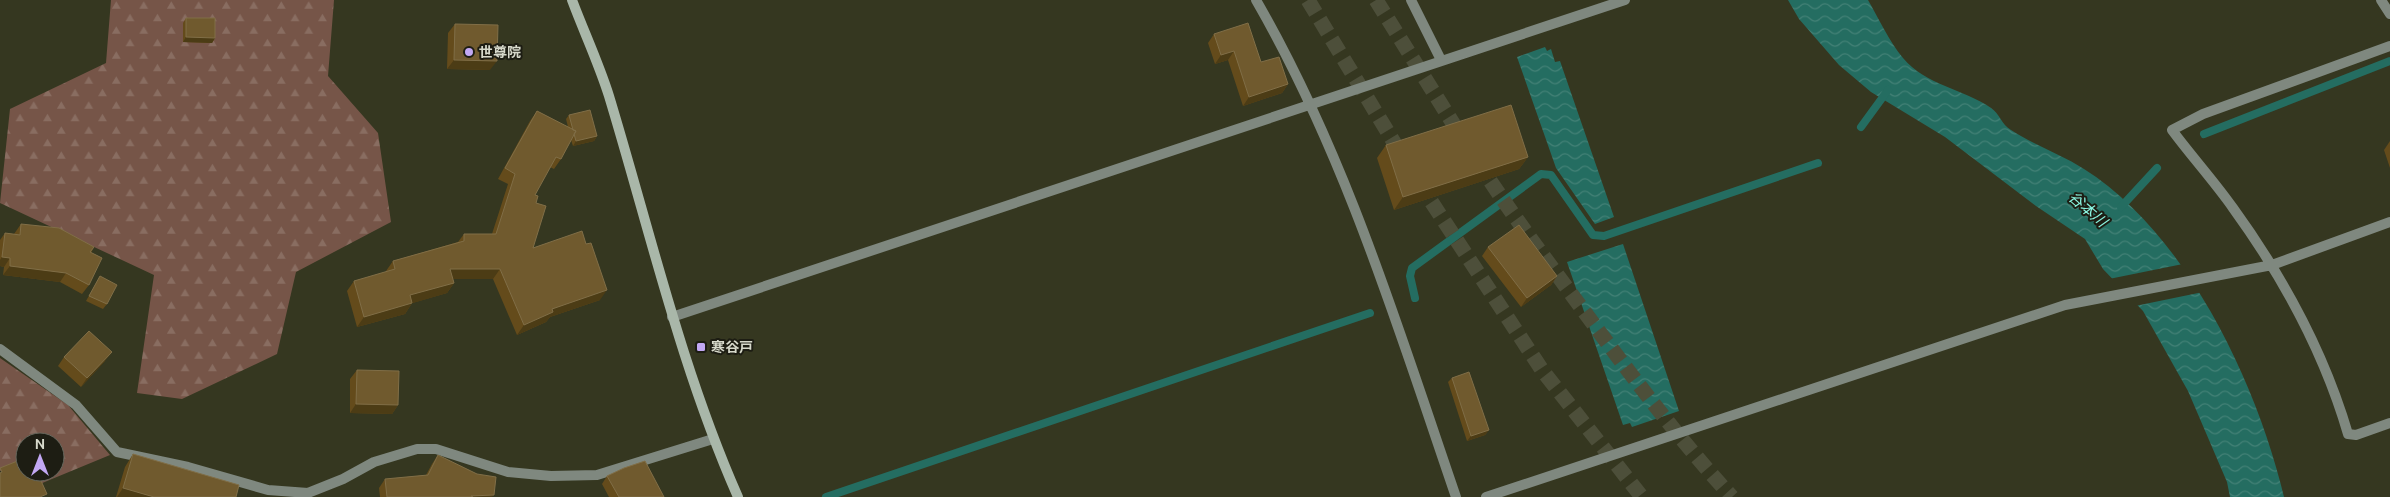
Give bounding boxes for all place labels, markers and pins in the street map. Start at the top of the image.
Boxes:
place label: 世尊院 [479,44,521,60]
marker: 世尊院 [463,46,475,58]
place label: 寒谷戸 [711,339,753,355]
marker: 寒谷戸 [695,341,707,353]

